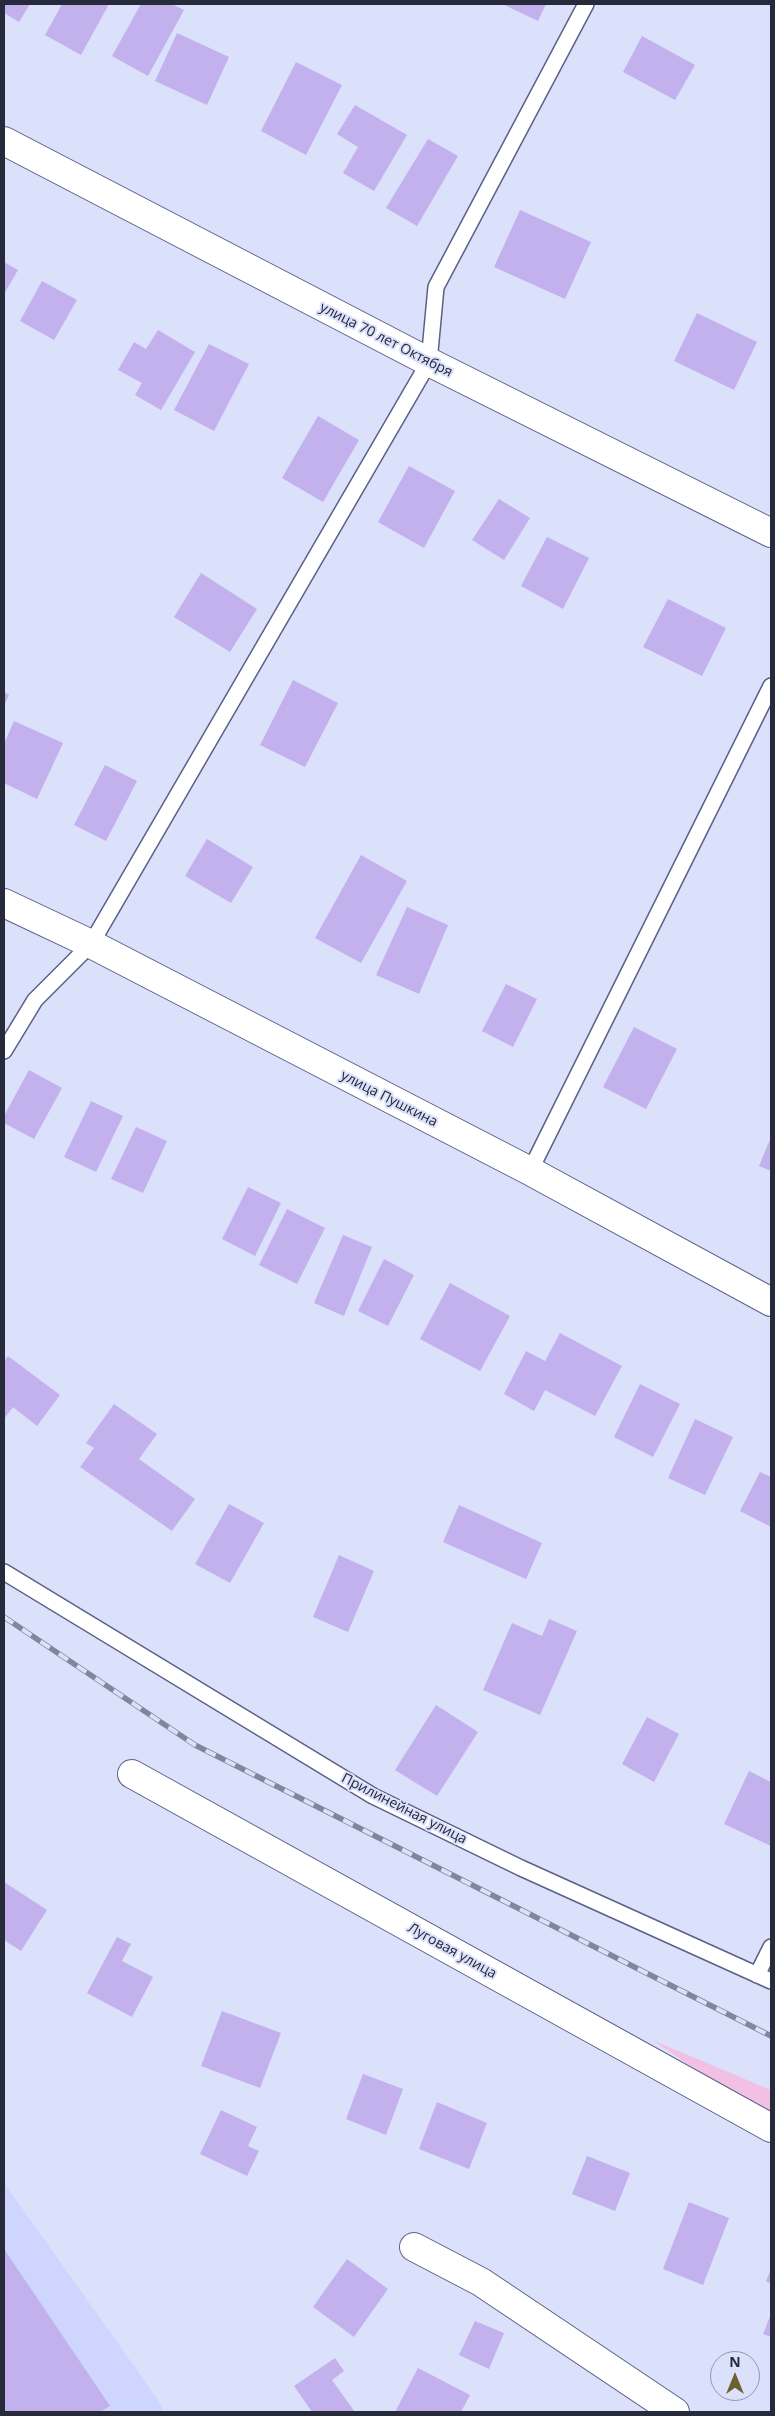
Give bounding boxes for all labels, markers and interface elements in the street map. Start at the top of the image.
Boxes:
street label: улица 70 лет Октября [317,299,455,381]
street label: улица Пушкина [338,1067,440,1131]
street label: Прилинейная улица [338,1770,470,1848]
street label: Луговая улица [405,1920,499,1982]
north arrow [710,2351,760,2401]
text: N [729,2352,741,2371]

